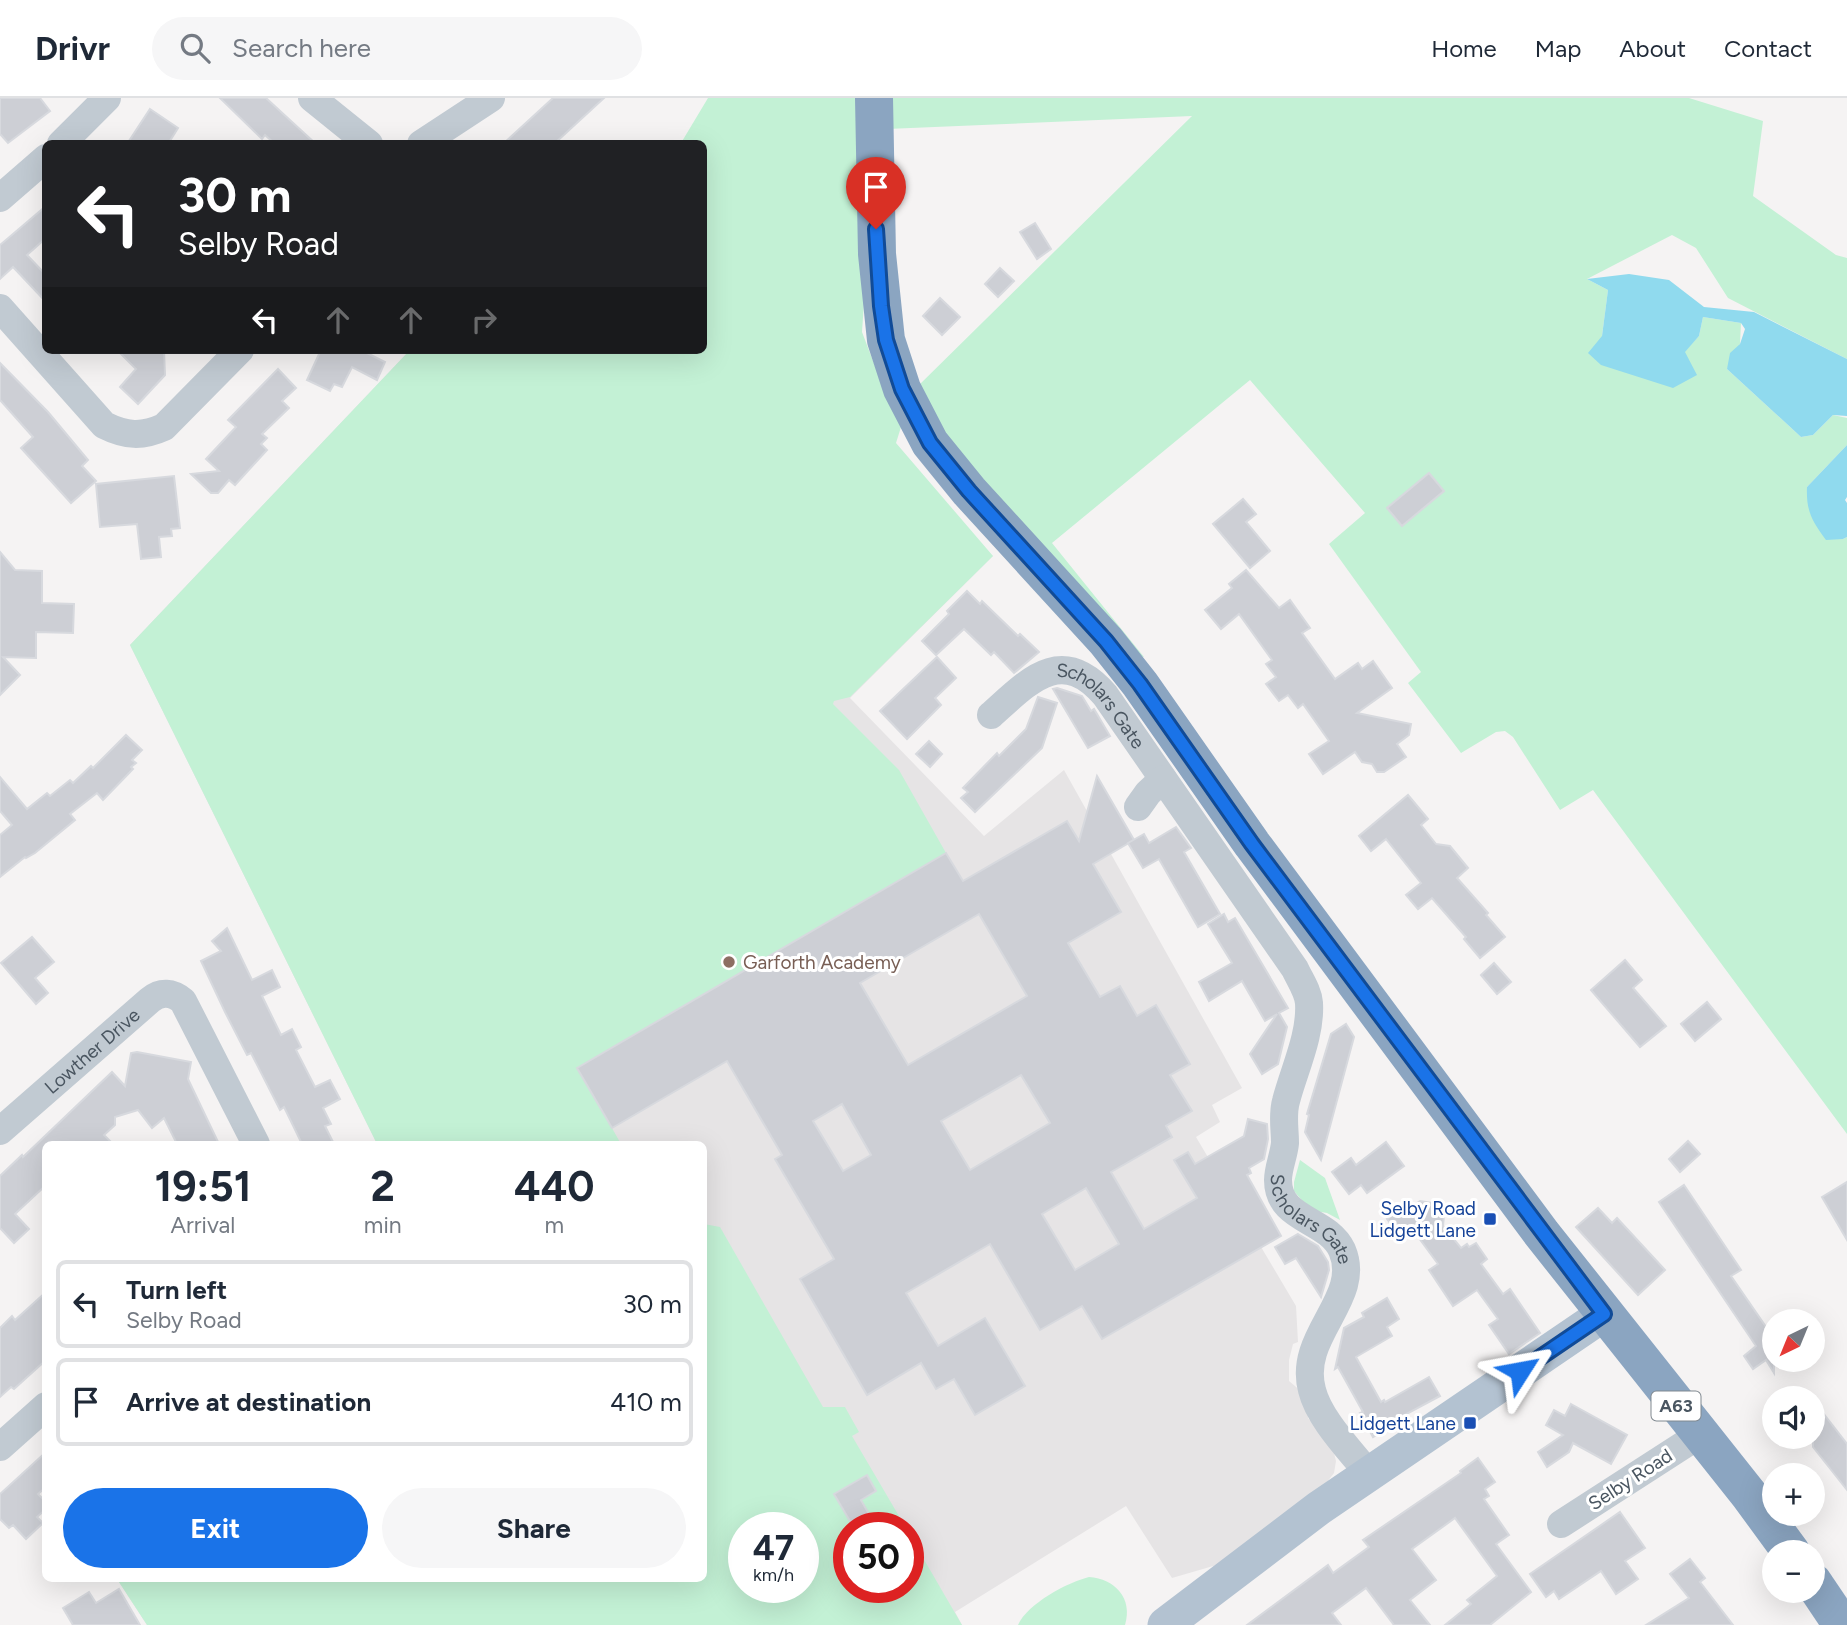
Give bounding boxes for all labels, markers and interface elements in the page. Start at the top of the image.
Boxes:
search box [152,17,642,80]
text: Drivr [35,29,110,68]
icon: search [176,29,214,67]
text: Search here [232,32,371,64]
text: Home [1431,34,1497,63]
text: Map [1535,34,1581,63]
text: About [1619,34,1686,63]
text: Contact [1724,34,1812,63]
pin [846,157,906,229]
text: 30 m [178,165,291,224]
icon: left [63,168,154,259]
icon: arrive [857,168,895,206]
text: Selby Road [178,225,339,263]
icon: left [246,301,284,339]
icon: ahead [319,301,357,339]
icon: ahead [392,301,430,339]
icon: right [465,301,503,339]
street label: Scholars Gate [1056,659,1150,753]
place label: Garforth Academy [743,951,901,974]
marker: Garforth Academy [721,954,737,970]
street label: Lowther Drive [40,1003,145,1099]
text: 19:51 [155,1161,251,1212]
text: 2 [371,1161,395,1212]
text: 440 [514,1161,595,1212]
street label: Scholars Gate [1266,1174,1357,1266]
place label: Selby Road Lidgett Lane [1369,1197,1476,1242]
text: Arrival [170,1211,235,1239]
text: min [364,1211,402,1239]
text: m [545,1211,564,1239]
marker: Selby Road Lidgett Lane [1482,1211,1498,1227]
text: Turn left [126,1274,227,1306]
icon: left [67,1285,105,1323]
text: 30 m [623,1288,682,1320]
text: Selby Road [126,1306,242,1334]
north arrow [1762,1309,1825,1372]
map controls [1762,1309,1825,1603]
position arrow [1483,1334,1557,1408]
icon: arrive [67,1383,105,1421]
text: Arrive at destination [126,1386,371,1418]
text: 410 m [610,1386,682,1418]
button: sound [1762,1386,1825,1449]
road number: A63 [1652,1392,1700,1420]
place label: Lidgett Lane [1349,1412,1456,1435]
marker: Lidgett Lane [1462,1415,1478,1431]
street label: Selby Road [1584,1444,1677,1515]
button: + [1762,1463,1825,1526]
button: Exit [63,1488,368,1568]
button: Share [382,1488,686,1568]
speed limit sign: 50 [833,1512,924,1603]
text: 47 [753,1527,794,1569]
button: − [1762,1540,1825,1603]
text: km/h [753,1564,794,1586]

